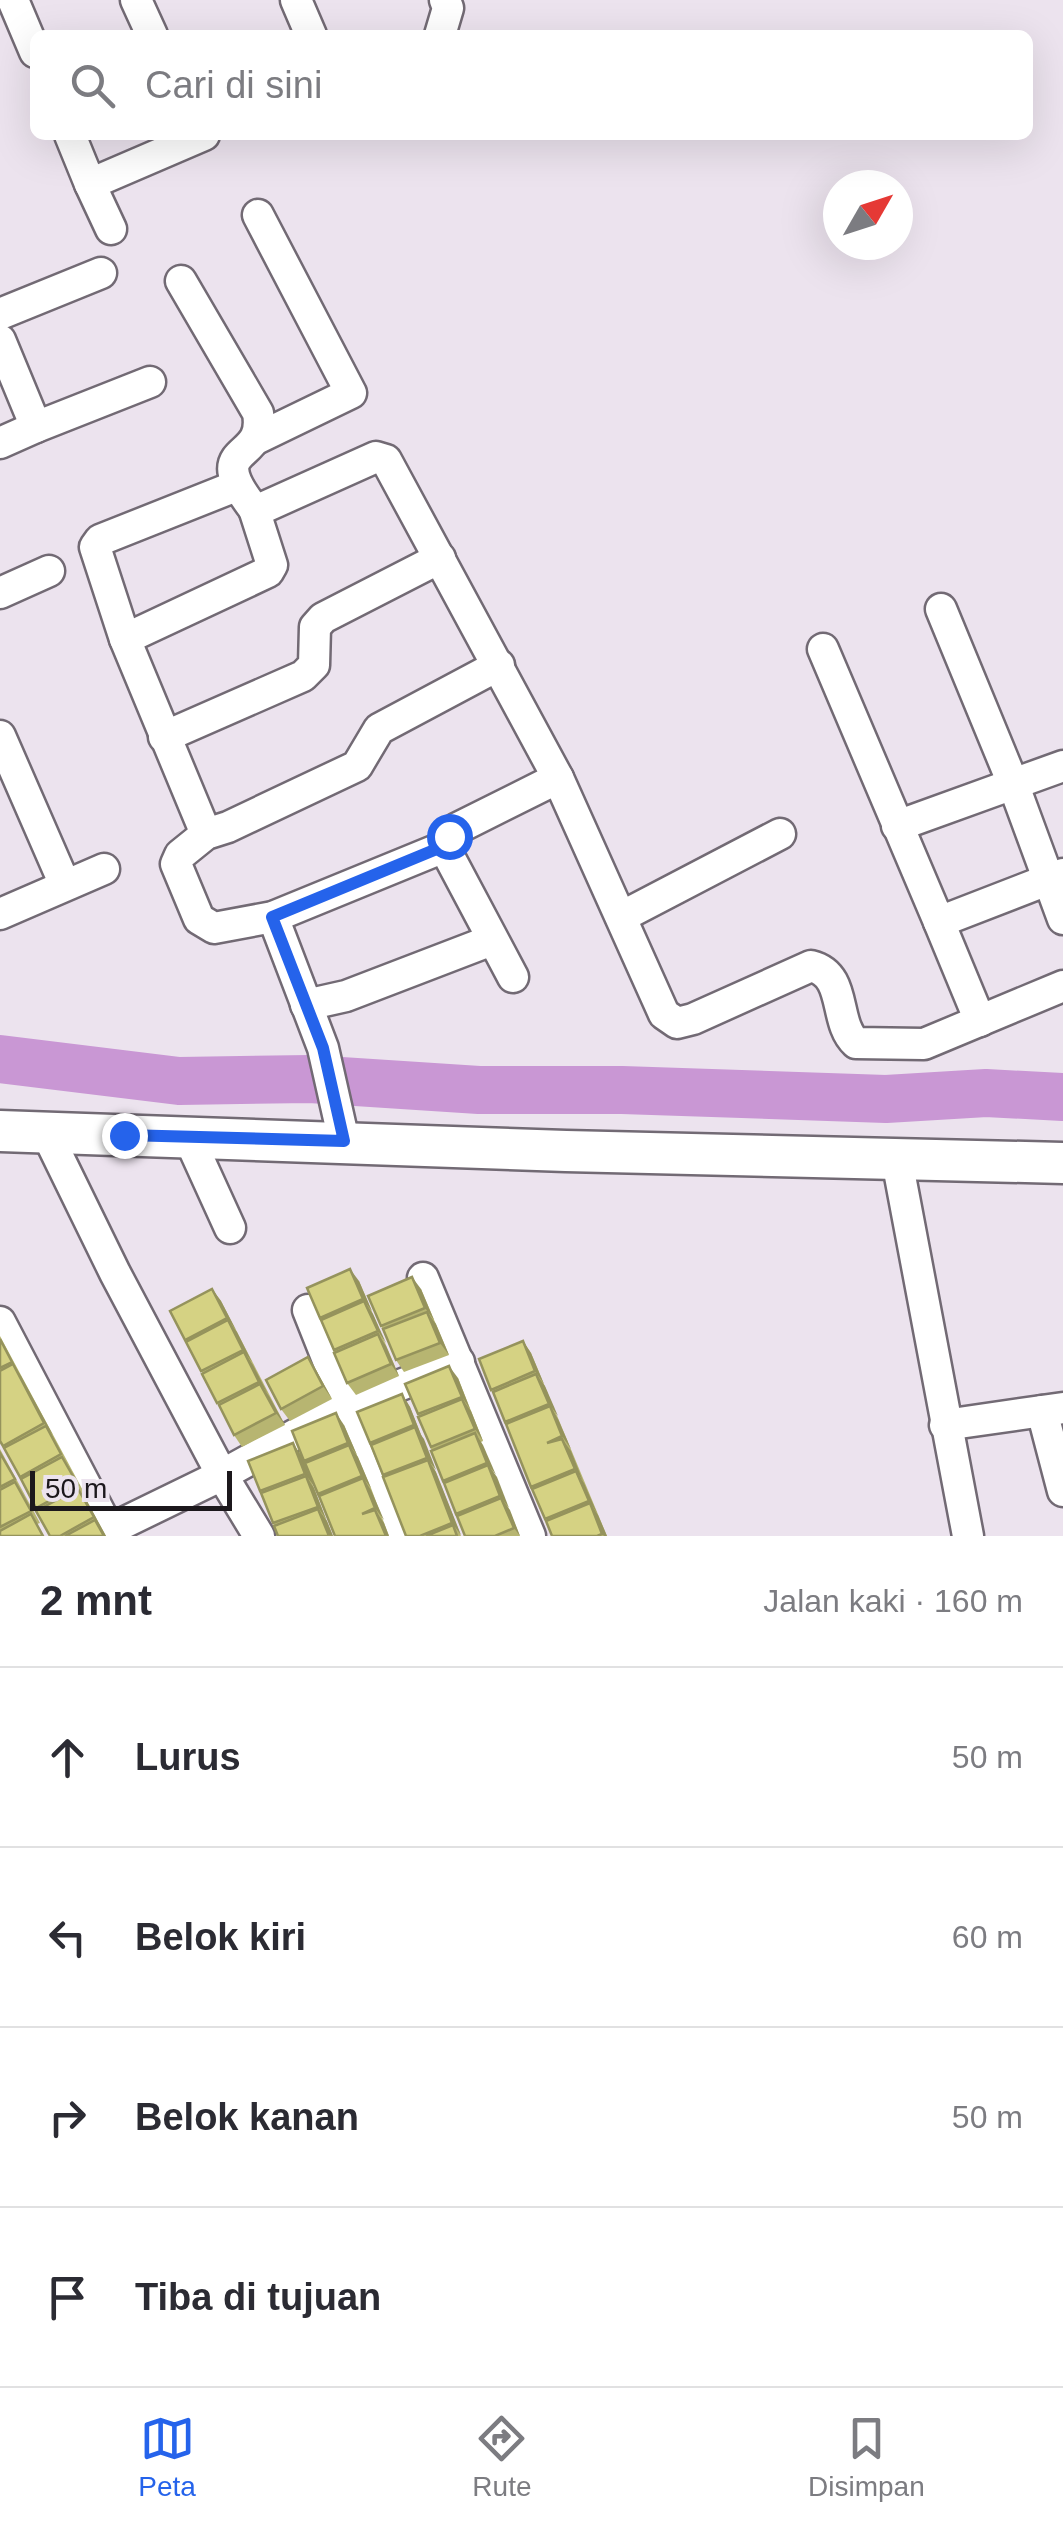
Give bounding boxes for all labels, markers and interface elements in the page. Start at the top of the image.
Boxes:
search box [30,30,1033,140]
icon: search [65,58,120,113]
text: Cari di sini [145,64,322,106]
north arrow [823,170,913,260]
route start [427,814,473,860]
route end [102,1113,148,1159]
scale bar [30,1466,232,1510]
text: 50 m [45,1473,107,1504]
text: 2 mnt [40,1577,152,1624]
text: Jalan kaki · 160 m [763,1583,1023,1619]
icon: ahead [40,1730,95,1785]
text: Lurus [135,1736,241,1778]
text: 50 m [952,1739,1023,1775]
icon: left [40,1910,95,1965]
text: Belok kiri [135,1916,306,1958]
text: 60 m [952,1919,1023,1955]
icon: right [40,2090,95,2145]
text: Belok kanan [135,2096,359,2138]
text: 50 m [952,2099,1023,2135]
icon: arrive [40,2270,95,2325]
text: Tiba di tujuan [135,2276,381,2318]
tab: Peta [138,2411,196,2503]
tab: Rute [472,2411,532,2503]
tab: Disimpan [808,2411,925,2503]

